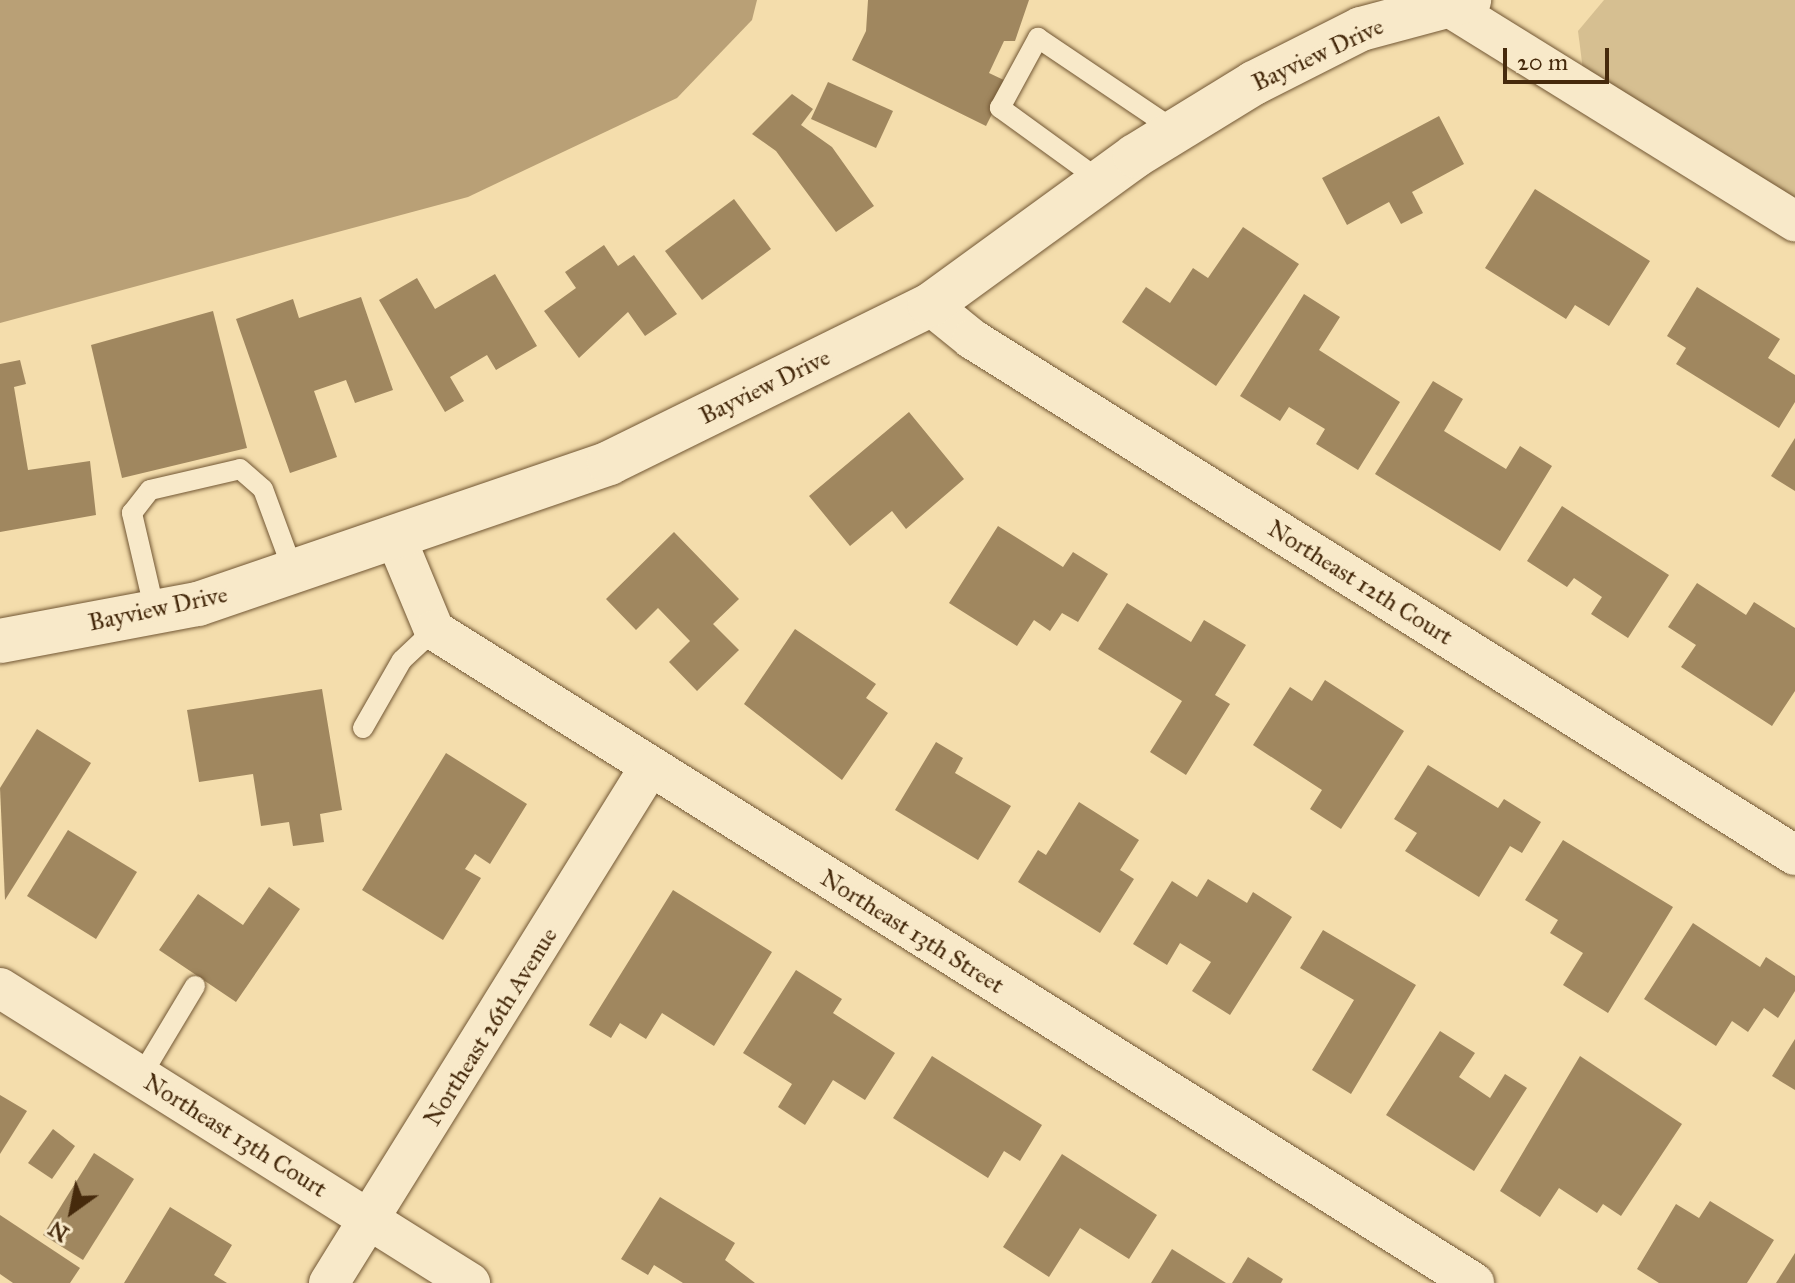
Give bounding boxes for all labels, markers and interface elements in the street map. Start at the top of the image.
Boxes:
street label: Bayview Drive [1248,12,1388,98]
scale bar [1507,32,1613,82]
text: 20 m [1517,47,1568,77]
street label: Bayview Drive [695,343,835,431]
street label: Northeast 12th Court [1262,514,1458,652]
street label: Bayview Drive [86,580,230,638]
street label: Northeast 13th Street [815,864,1009,1000]
street label: Northeast 26th Avenue [418,922,564,1132]
street label: Northeast 13th Court [138,1068,332,1204]
north arrow [32,1171,112,1251]
text: N [43,1215,74,1248]

